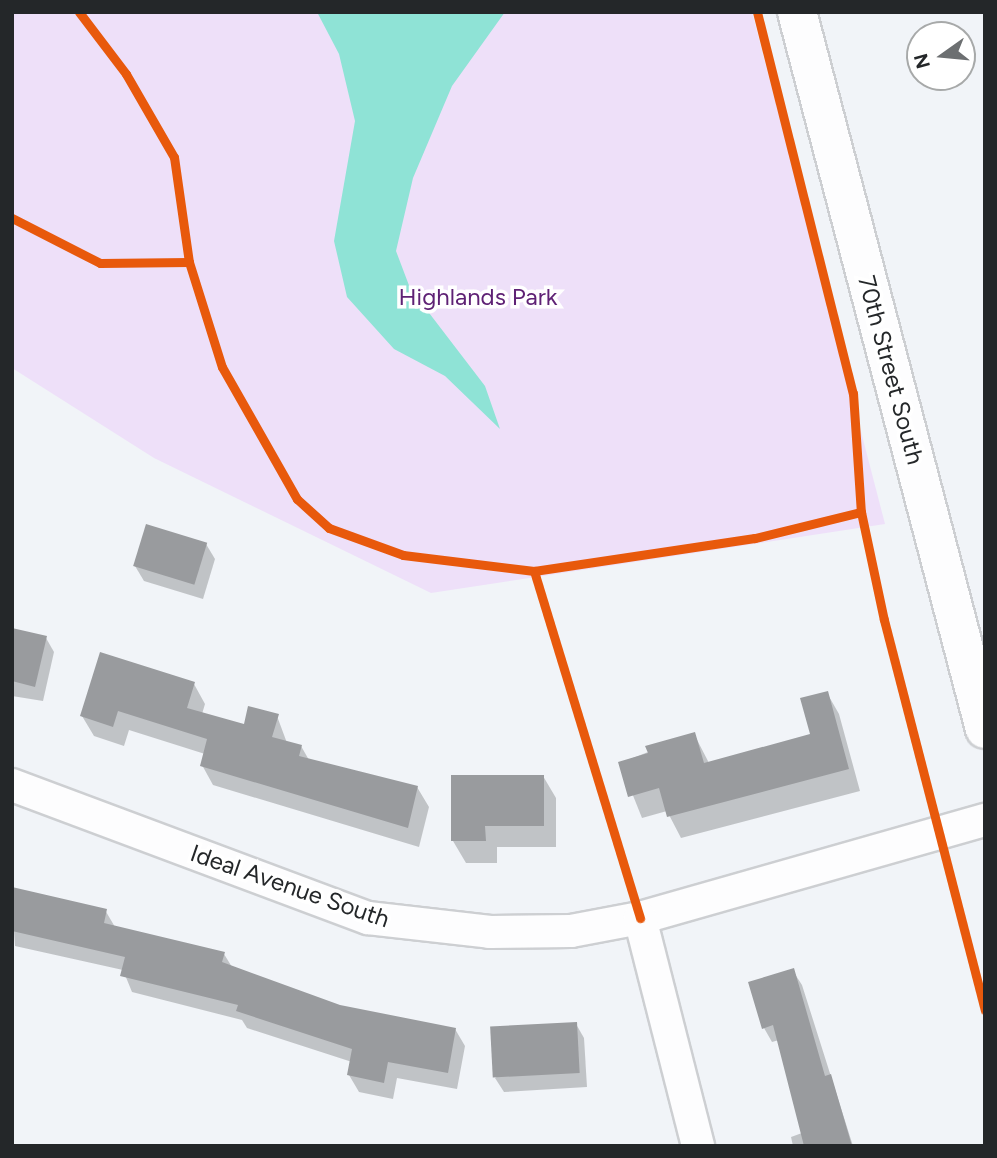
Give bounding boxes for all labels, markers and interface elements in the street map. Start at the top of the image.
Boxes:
north arrow [906,21,976,91]
text: N [909,51,935,71]
street label: 70th Street South [852,272,930,468]
park label: Highlands Park [399,283,557,311]
street label: Ideal Avenue South [187,838,393,934]

